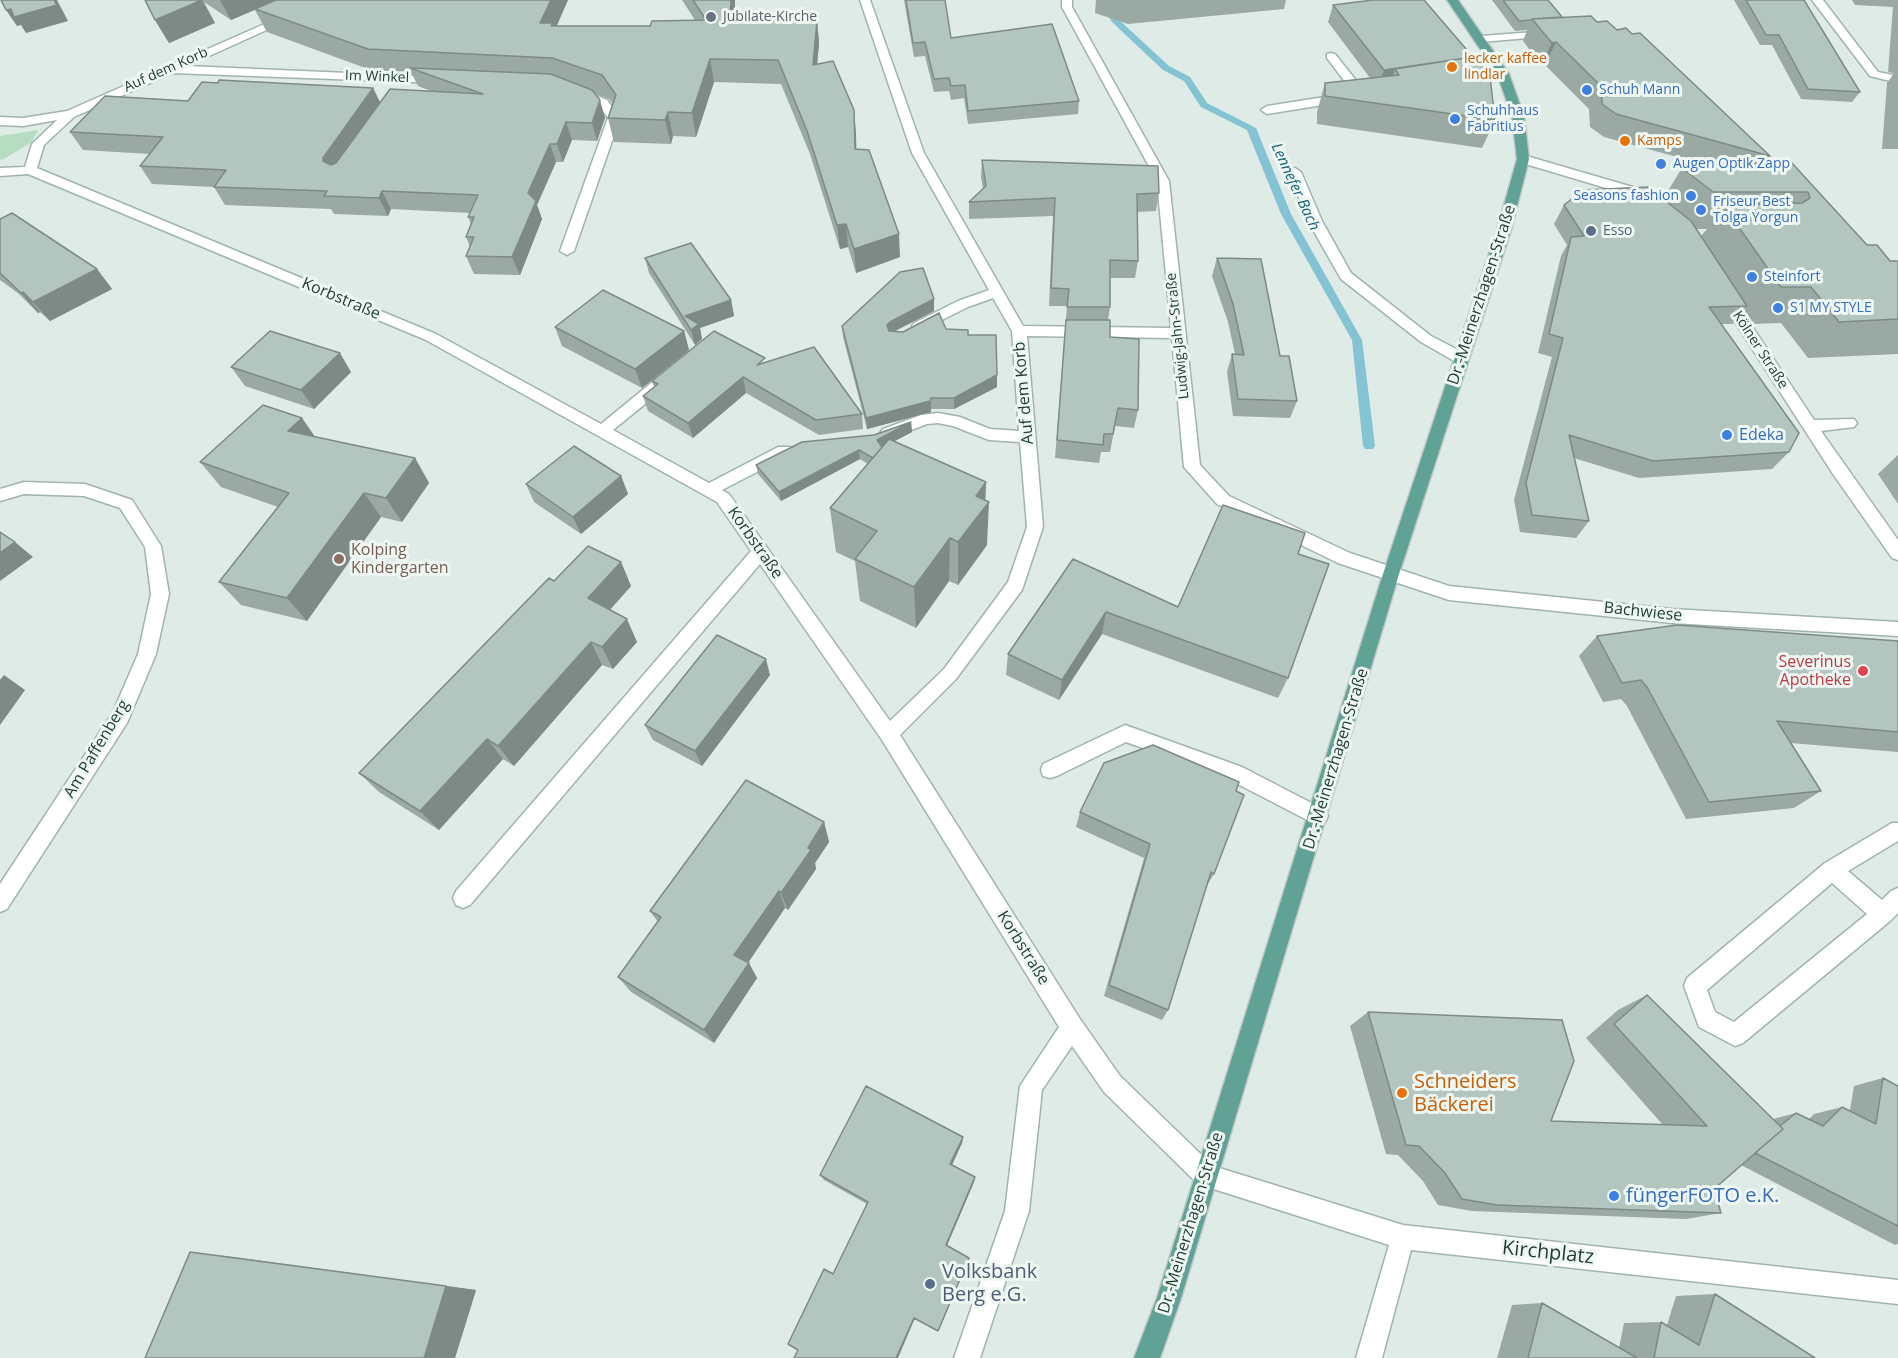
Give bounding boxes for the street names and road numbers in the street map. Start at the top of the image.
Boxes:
street label: Auf dem Korb [121,44,211,96]
street label: Im Winkel [345,67,409,87]
street label: Dr.-Meinerzhagen-Straße [1444,203,1520,387]
street label: Ludwig-Jahn-Straße [1163,272,1193,400]
street label: Korbstraße [299,274,383,324]
street label: Kölner Straße [1729,308,1791,392]
street label: Auf dem Korb [1010,341,1038,445]
street label: Korbstraße [723,503,787,583]
street label: Bachwiese [1603,598,1683,626]
street label: Dr.-Meinerzhagen-Straße [1299,666,1373,852]
street label: Am Paffenberg [60,696,134,802]
street label: Korbstraße [993,908,1053,988]
street label: Dr.-Meinerzhagen-Straße [1154,1130,1228,1316]
street label: Kirchplatz [1501,1236,1595,1270]

